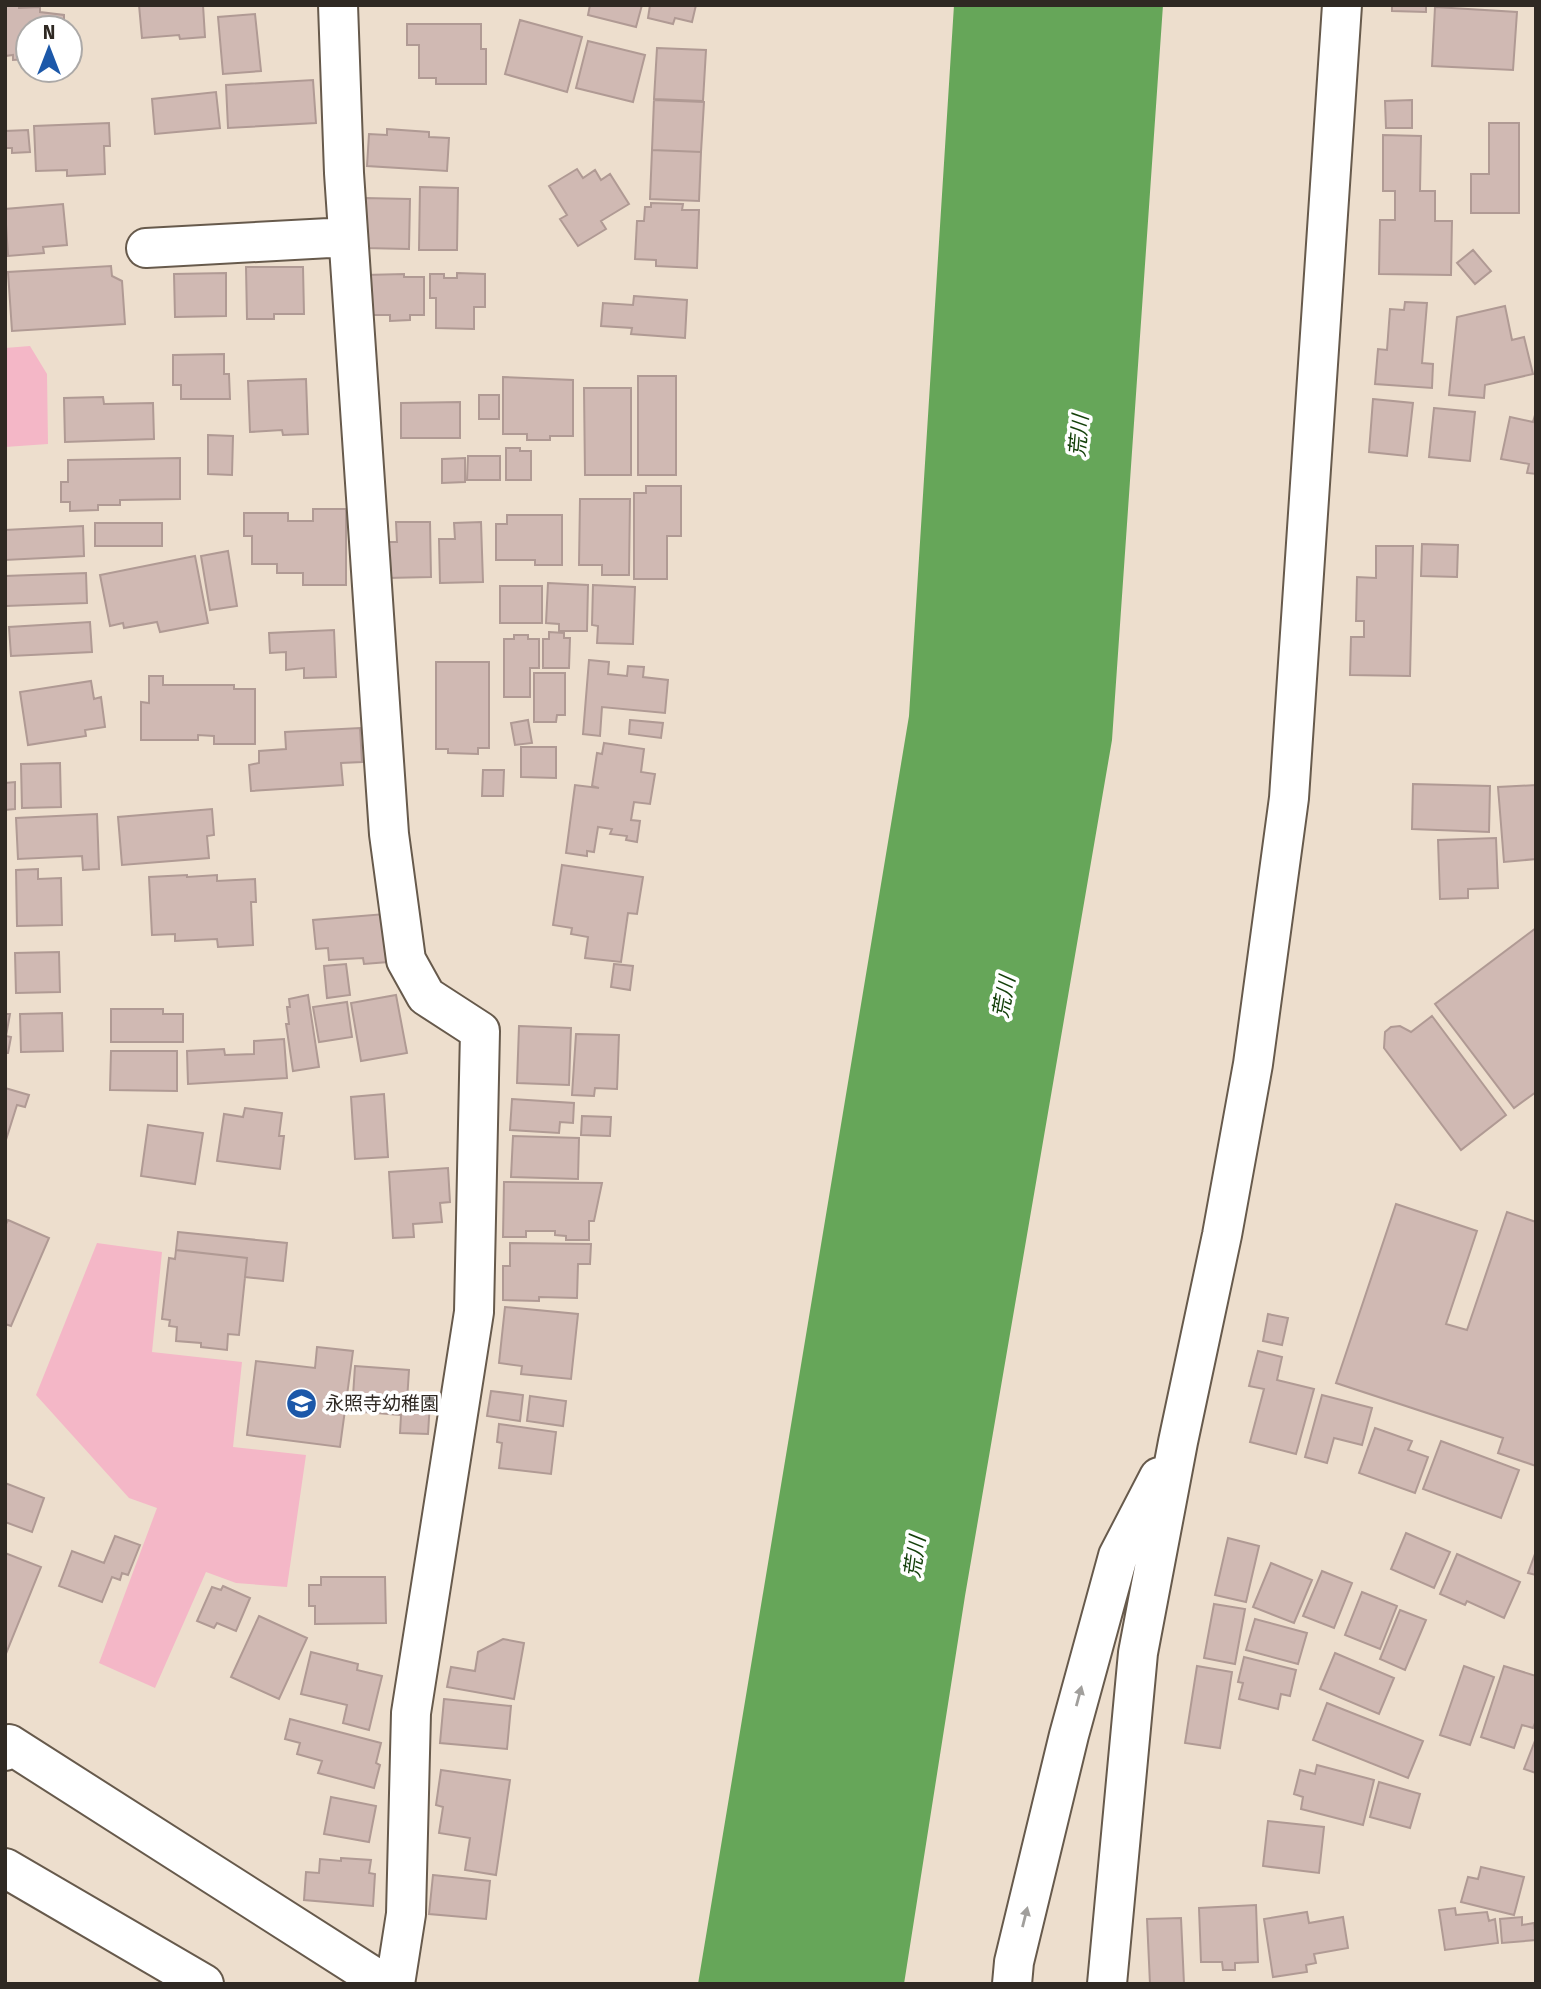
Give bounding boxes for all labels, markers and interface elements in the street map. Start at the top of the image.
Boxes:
north arrow [14,14,84,84]
text: N [43,21,55,44]
water label: 荒川 [1064,412,1094,458]
water label: 荒川 [988,972,1021,1020]
school or university icon: 永照寺幼稚園 [285,1386,319,1420]
place label: 永照寺幼稚園 [325,1392,439,1415]
water label: 荒川 [899,1532,931,1580]
one-way arrow [1075,1685,1085,1706]
one-way arrow [1020,1906,1031,1928]

